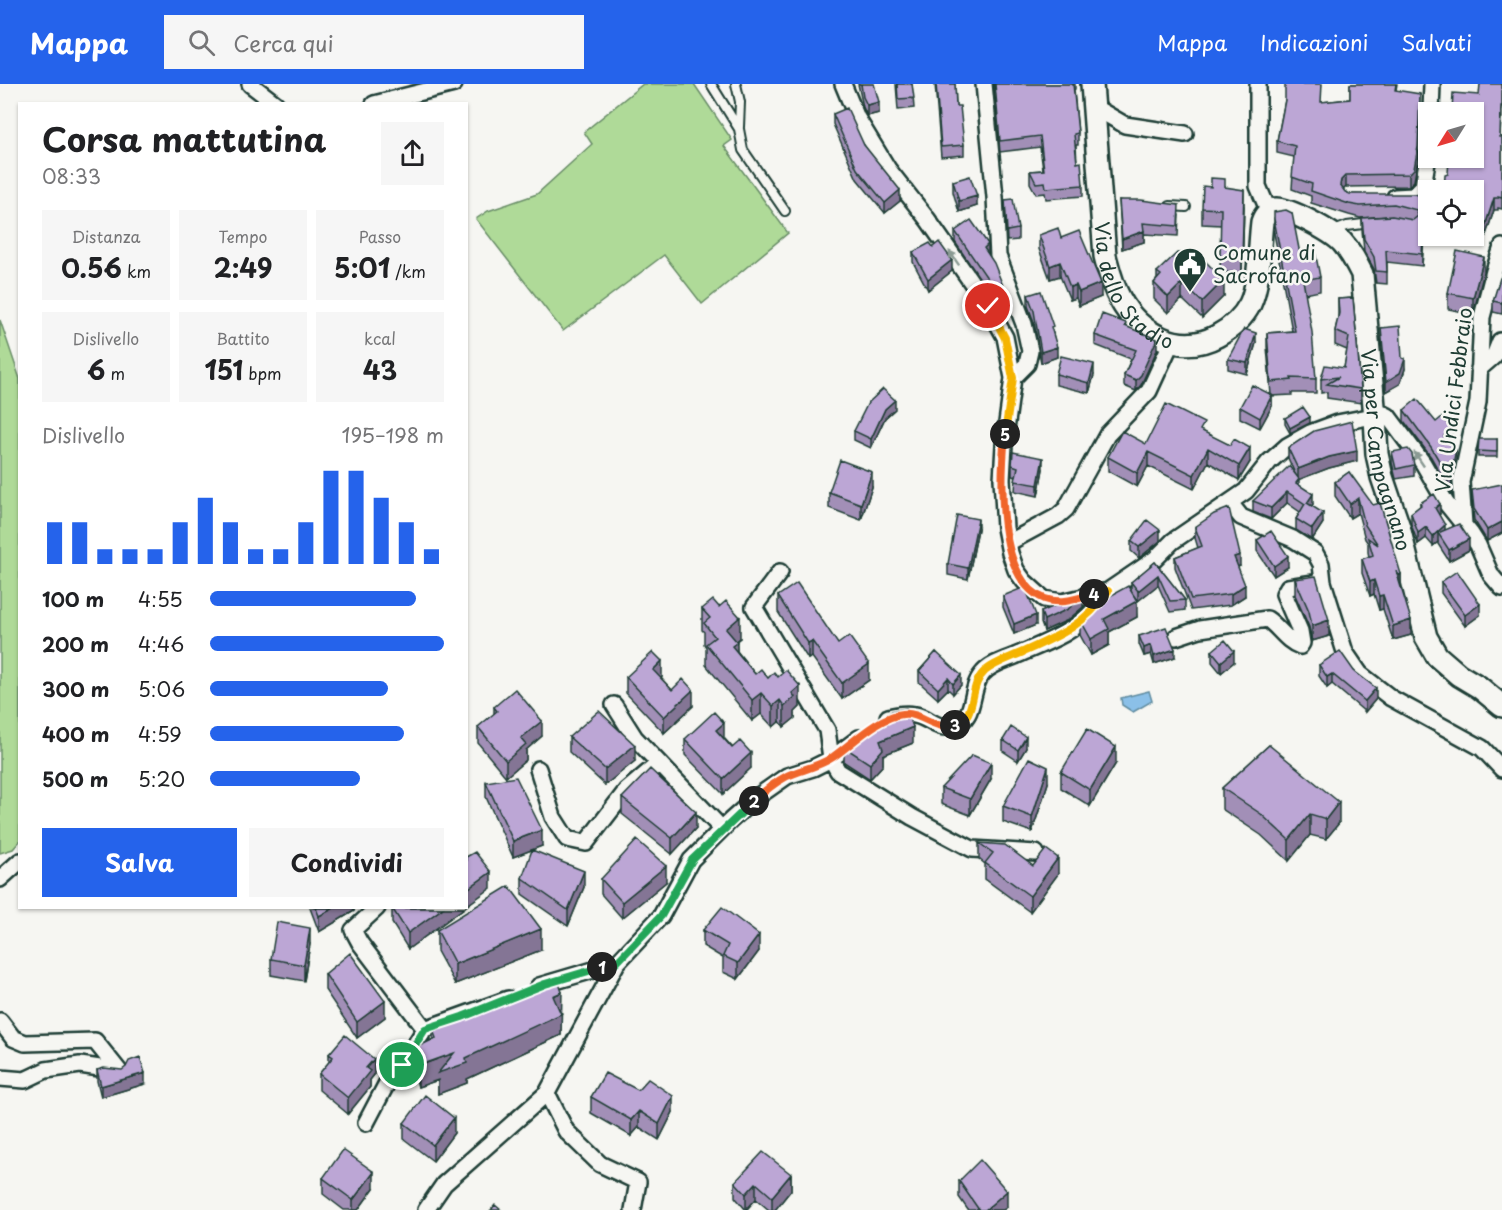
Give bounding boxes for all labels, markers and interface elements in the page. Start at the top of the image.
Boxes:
search box [164,15,584,69]
text: Mappa [30,21,128,64]
icon: search [185,26,218,59]
text: Cerca qui [233,26,334,59]
text: Mappa [1157,26,1227,58]
text: Indicazioni [1260,26,1368,58]
text: Salvati [1401,26,1472,58]
north arrow [1418,102,1484,168]
map controls [1418,102,1484,246]
text: Corsa mattutina [42,113,326,163]
button: share [381,122,444,185]
text: 08:33 [42,161,101,191]
button: locate [1418,180,1484,246]
street label: Via dello Stadio [1087,221,1177,356]
text: Distanza [72,224,140,248]
text: Tempo [219,224,267,248]
text: Passo [359,224,401,248]
place label: Comune di Sacrofano [1213,237,1316,290]
public building icon: Comune di Sacrofano [1172,246,1208,293]
text: 0.56 [61,248,122,287]
text: 2:49 [214,248,273,287]
text: 5:01 [334,248,390,287]
one-way arrow [948,250,960,266]
text: km [122,259,151,283]
text: /km [390,259,426,283]
pin [962,280,1013,331]
icon: check [971,289,1004,322]
street label: Via Undici Febbraio [1427,306,1479,494]
text: Dislivello [73,326,139,350]
text: Battito [216,326,270,350]
text: kcal [364,326,396,350]
street label: Via per Campagnano [1354,347,1419,554]
text: 6 [87,350,105,389]
text: 151 [204,350,243,389]
text: 43 [363,350,397,389]
text: m [105,361,125,385]
text: bpm [243,361,282,385]
pin: 5 [990,419,1020,449]
text: Dislivello [42,420,125,450]
text: 195–198 m [341,420,444,450]
text: 5 [1000,422,1010,446]
one-way arrow [1413,451,1425,467]
pin: 4 [1079,579,1109,609]
text: 4 [1089,582,1099,606]
text: 100 m [42,584,104,614]
text: 4:55 [138,584,183,614]
text: 200 m [42,629,109,659]
text: 4:46 [138,629,184,659]
text: 300 m [42,674,110,704]
text: 5:06 [138,674,185,704]
pin: 3 [940,710,970,740]
text: 3 [950,713,960,737]
text: 400 m [42,719,110,749]
text: 4:59 [138,719,182,749]
text: 500 m [42,764,109,794]
text: 5:20 [138,764,185,794]
pin: 2 [739,786,769,816]
text: 2 [748,789,760,813]
button: Salva [42,828,237,897]
button: Condividi [249,828,444,897]
pin: 1 [587,952,617,982]
text: 1 [598,955,606,979]
pin [376,1039,427,1090]
icon: arrive [385,1048,418,1081]

